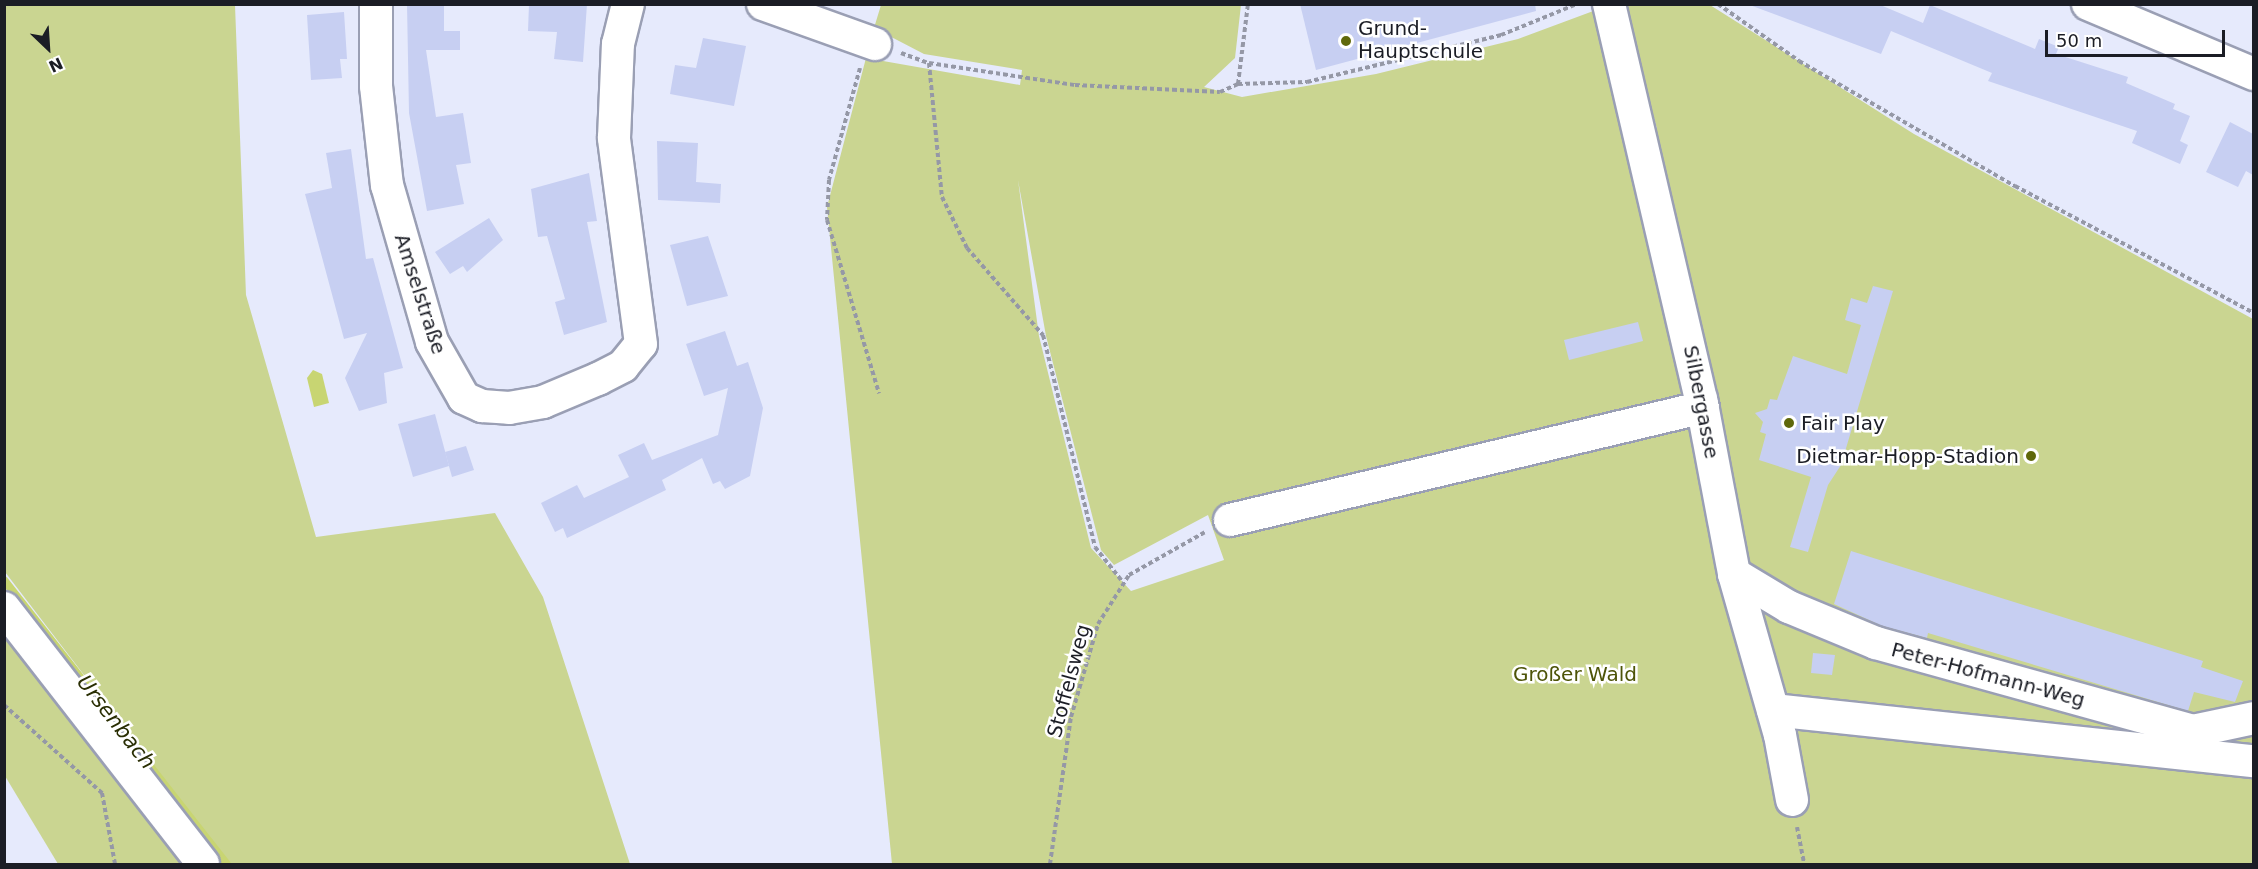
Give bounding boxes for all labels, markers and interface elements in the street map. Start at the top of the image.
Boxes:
place label: Grund- Hauptschule [1358,17,1483,64]
north arrow [18,18,78,78]
scale bar [2048,18,2228,56]
text: 50 m [2056,30,2102,51]
marker: Grund- Hauptschule [1339,34,1353,48]
text: N [46,53,66,76]
street label: Amselstraße [389,231,451,357]
street label: Silbergasse [1678,343,1724,461]
place label: Fair Play [1801,411,1885,435]
marker: Fair Play [1782,416,1796,430]
place label: Dietmar-Hopp-Stadion [1796,444,2019,468]
marker: Dietmar-Hopp-Stadion [2024,449,2038,463]
street label: Stoffelsweg [1042,622,1096,740]
street label: Peter-Hofmann-Weg [1889,638,2087,712]
park label: Großer Wald [1513,662,1637,686]
water label: Ursenbach [72,670,160,774]

